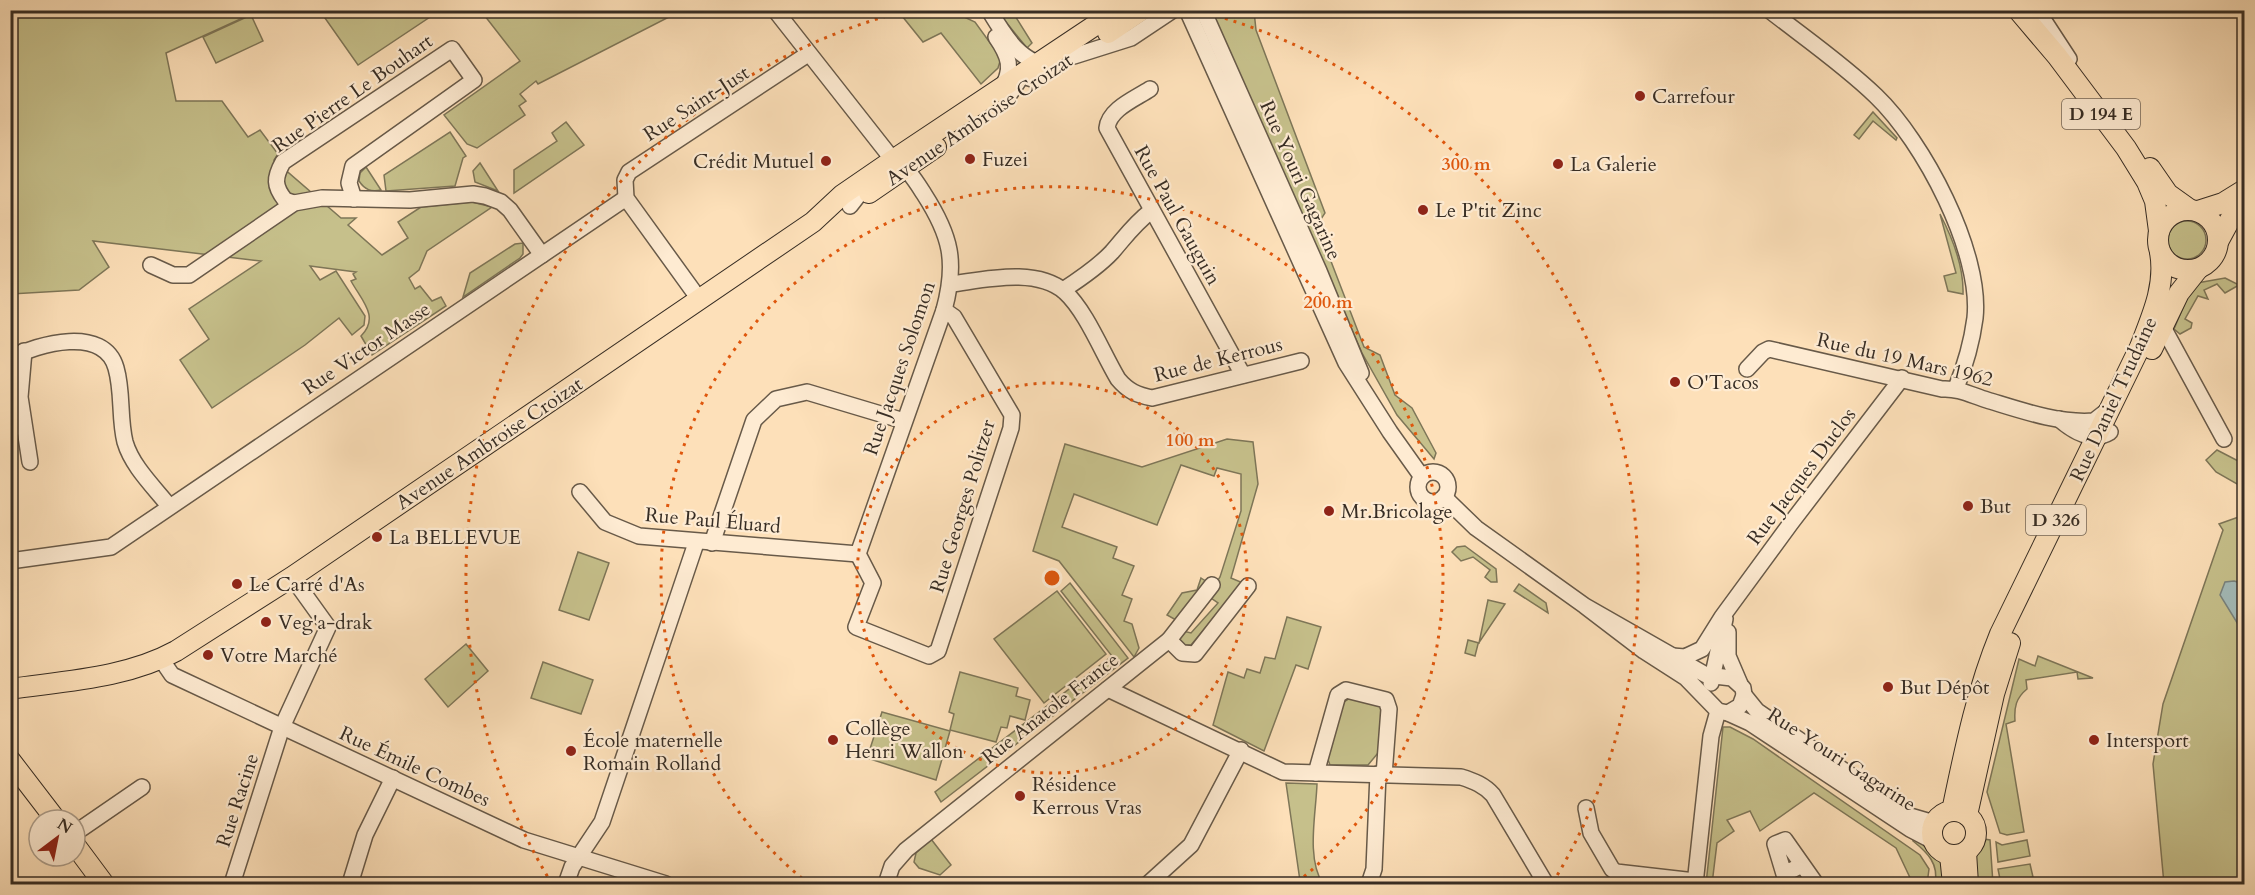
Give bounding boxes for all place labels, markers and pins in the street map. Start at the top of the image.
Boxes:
place label: Carrefour [1652,83,1735,110]
marker: Carrefour [1633,89,1647,103]
place label: Fuzei [982,146,1028,173]
place label: Crédit Mutuel [693,148,814,175]
place label: La Galerie [1570,151,1657,178]
marker: Fuzei [963,152,977,166]
marker: Crédit Mutuel [819,154,833,168]
marker: La Galerie [1551,157,1565,171]
place label: Le P'tit Zinc [1435,197,1542,224]
marker: Le P'tit Zinc [1416,203,1430,217]
place label: O'Tacos [1687,369,1759,396]
marker: O'Tacos [1668,375,1682,389]
place label: But [1980,493,2012,520]
place label: Mr.Bricolage [1341,498,1453,525]
marker: But [1961,499,1975,513]
marker: Mr.Bricolage [1322,504,1336,518]
place label: La BELLEVUE [389,524,521,551]
marker: La BELLEVUE [370,530,384,544]
centre of rings [1042,568,1062,588]
place label: Le Carré d'As [249,571,365,598]
marker: Le Carré d'As [230,577,244,591]
place label: Veg'a-drak [278,609,373,636]
marker: Veg'a-drak [259,615,273,629]
place label: Votre Marché [220,642,338,669]
marker: Votre Marché [201,648,215,662]
place label: But Dépôt [1900,674,1990,701]
marker: But Dépôt [1881,680,1895,694]
place label: Collège Henri Wallon [845,715,964,765]
place label: École maternelle Romain Rolland [583,727,723,777]
place label: Intersport [2106,727,2189,754]
marker: Collège Henri Wallon [826,733,840,747]
marker: Intersport [2087,733,2101,747]
marker: École maternelle Romain Rolland [564,744,578,758]
place label: Résidence Kerrous Vras [1032,771,1142,821]
marker: Résidence Kerrous Vras [1013,789,1027,803]

